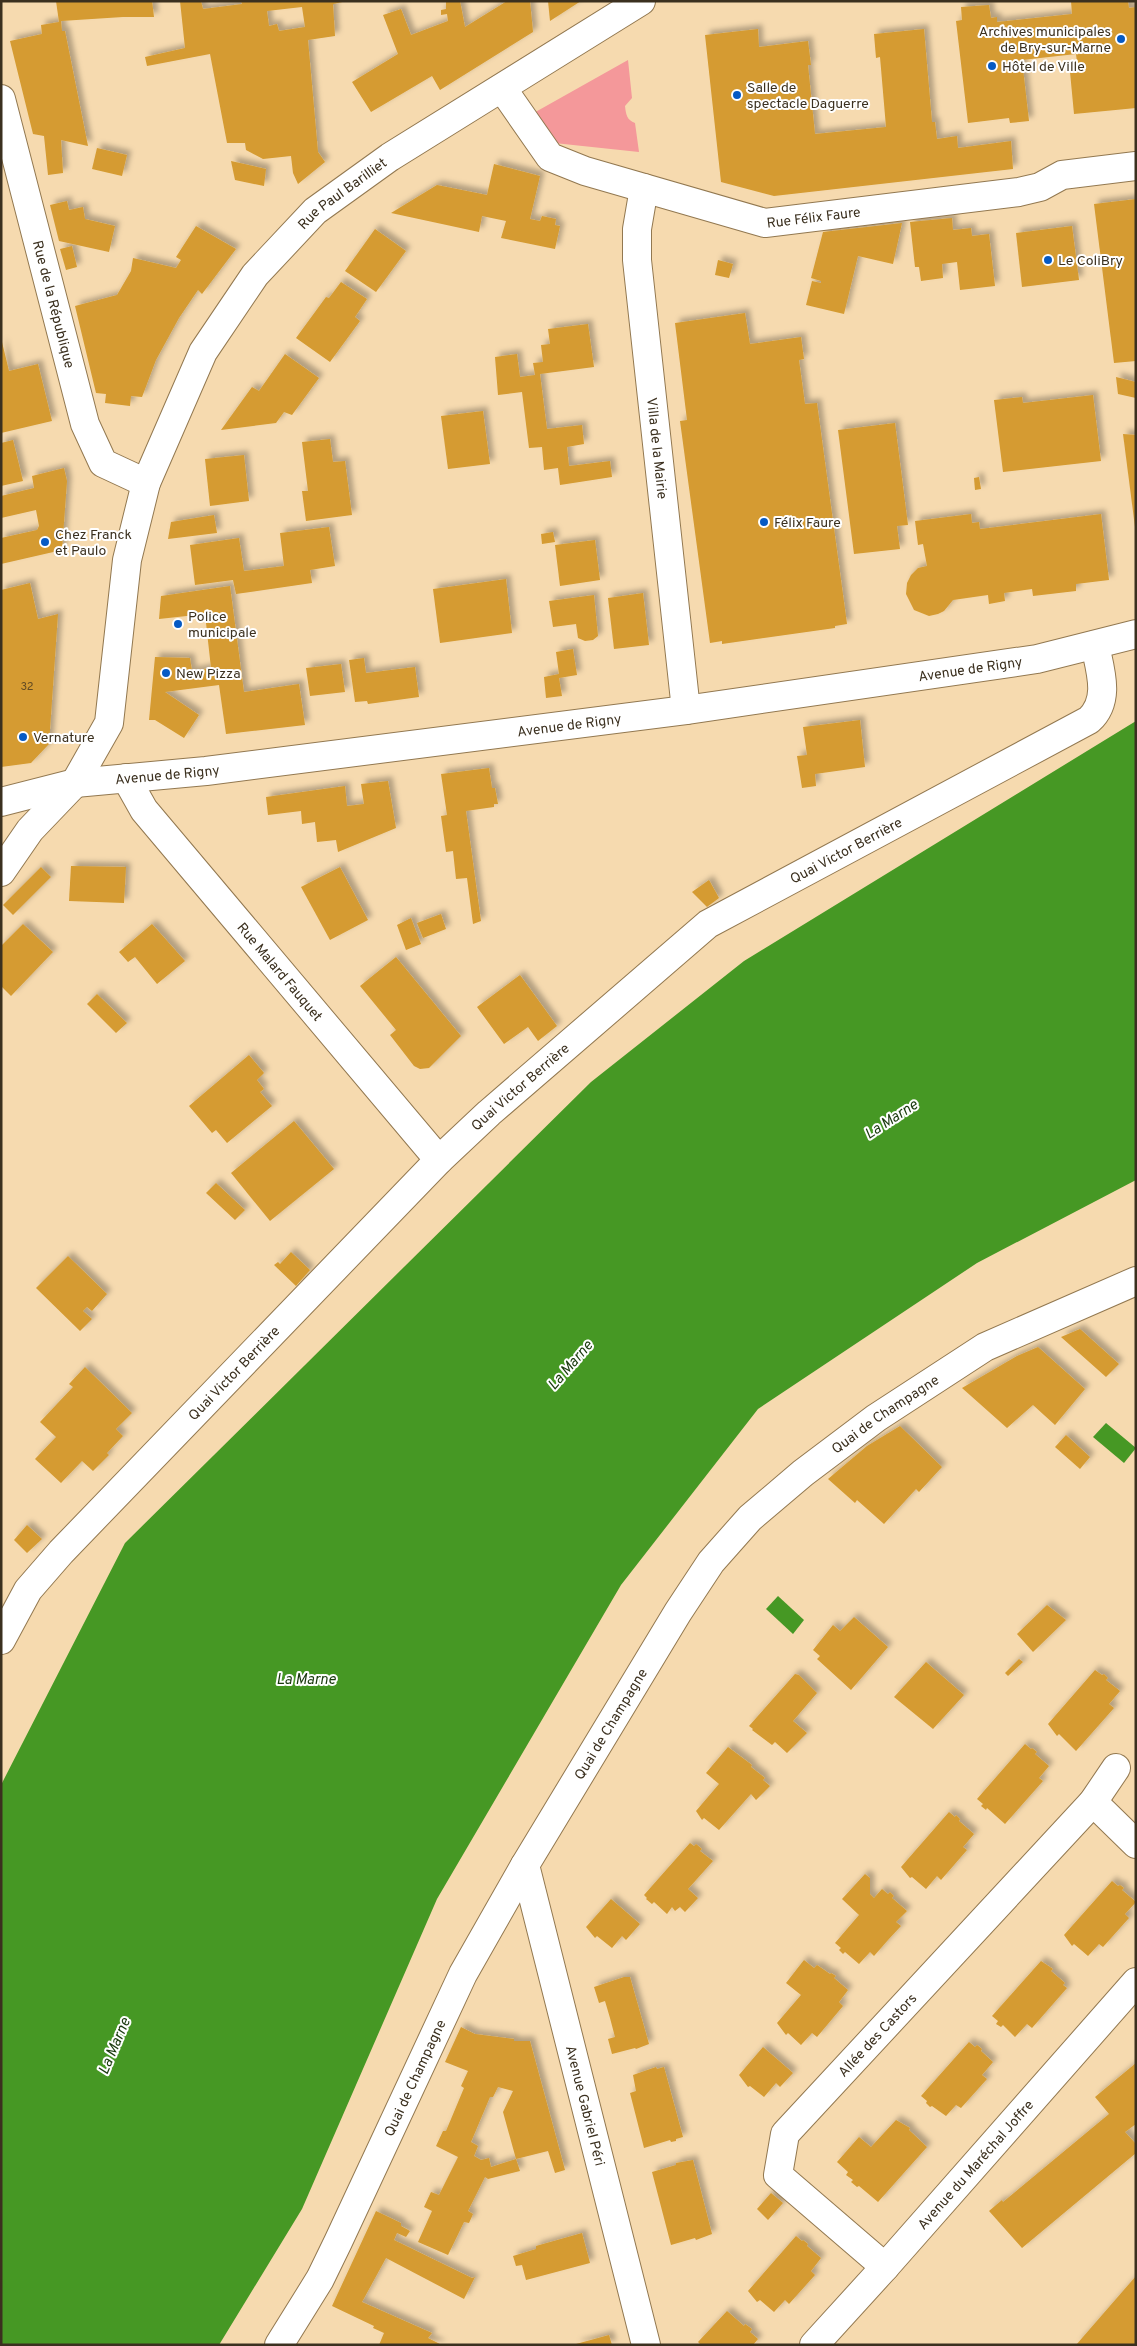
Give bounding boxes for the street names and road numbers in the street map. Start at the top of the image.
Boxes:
street label: Rue Paul Barilliet [295,155,391,234]
street label: Rue Félix Faure [766,204,862,233]
street label: Rue de la République [28,239,77,370]
street label: Villa de la Mairie [642,397,670,500]
street label: Avenue de Rigny [917,654,1024,686]
street label: Avenue de Rigny [516,711,622,741]
street label: Avenue de Rigny [114,762,221,789]
street label: Quai Victor Berrière [788,815,906,888]
street label: Rue Malard Fauquet [233,920,325,1025]
street label: Quai Victor Berrière [468,1040,574,1135]
street label: Quai Victor Berrière [185,1323,284,1425]
street label: Quai de Champagne [829,1372,943,1458]
street label: Quai de Champagne [572,1666,652,1783]
street label: Allée des Castors [835,1990,921,2081]
street label: Quai de Champagne [381,2017,450,2140]
street label: Avenue Gabriel Péri [561,2044,608,2168]
street label: Avenue du Maréchal Joffre [915,2097,1038,2234]

